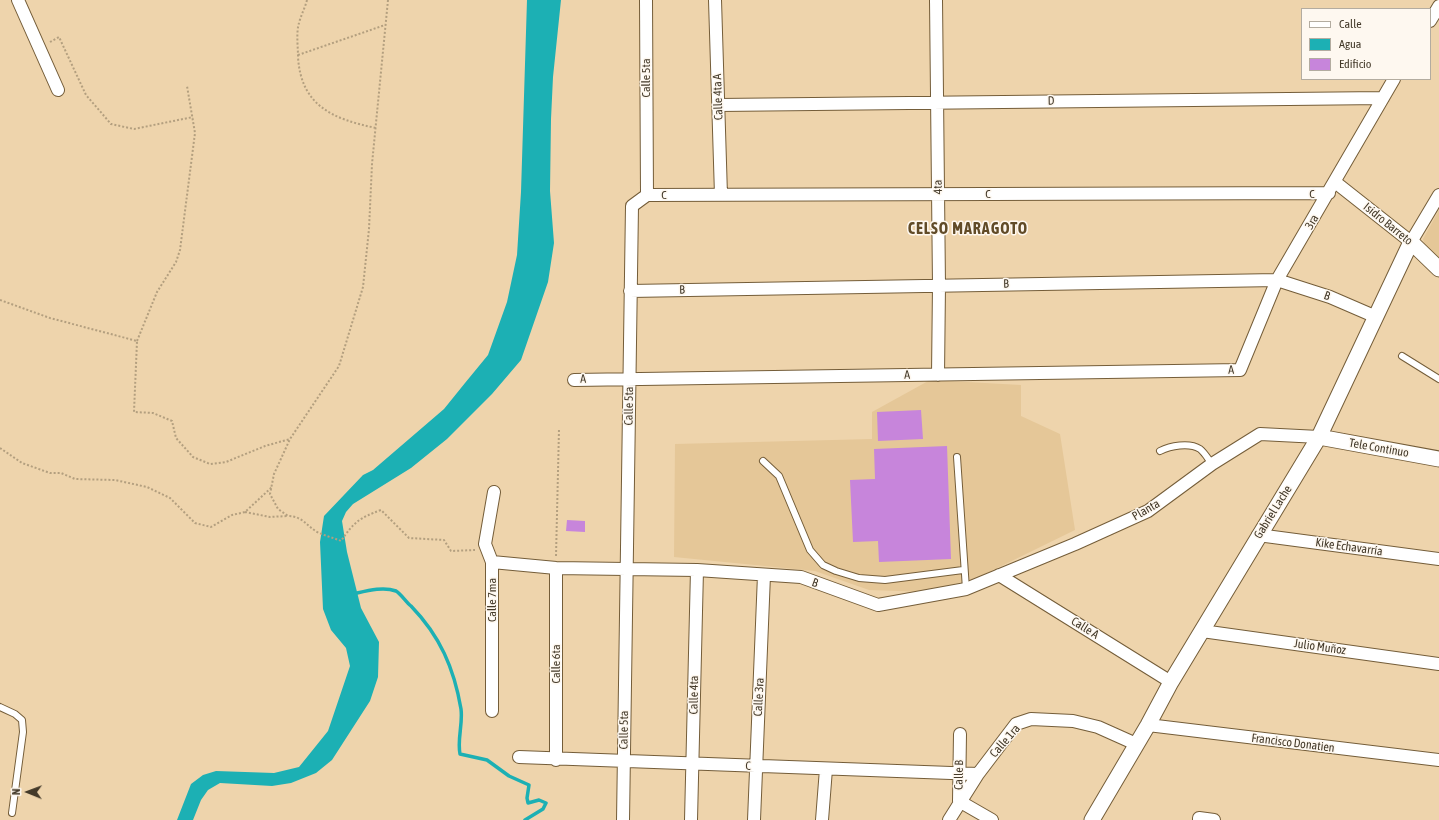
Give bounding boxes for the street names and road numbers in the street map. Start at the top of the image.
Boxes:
street label: Calle 5ta [639,59,653,97]
street label: Calle 4ta A [710,74,726,120]
street label: D [1048,94,1054,108]
street label: 4ta [931,180,945,194]
street label: C [985,187,991,201]
street label: C [1309,187,1315,201]
street label: C [661,188,667,202]
street label: Isidro Barreto [1360,200,1416,248]
street label: 3ra [1302,212,1322,232]
street label: B [1003,277,1009,291]
street label: B [679,283,685,297]
street label: B [1322,288,1332,304]
street label: A [1228,363,1234,377]
street label: A [904,368,910,382]
street label: A [580,372,586,386]
street label: Calle 5ta [621,386,637,426]
street label: Tele Continuo [1348,436,1410,460]
street label: Gabriel Lache [1251,483,1295,541]
street label: Planta [1130,496,1162,524]
street label: Kike Echavarría [1315,535,1383,559]
street label: B [810,575,820,591]
street label: Calle 7ma [485,578,499,622]
street label: Calle A [1068,614,1102,642]
street label: Julio Muñoz [1293,636,1347,658]
street label: Calle 6ta [549,645,563,683]
street label: Calle 4ta [686,675,702,715]
street label: Calle 3ra [751,677,767,717]
street label: Calle 5ta [616,710,632,750]
street label: Calle 1ra [987,722,1023,760]
street label: Francisco Donatien [1251,731,1335,755]
street label: C [745,759,751,773]
street label: Calle B [952,760,966,790]

